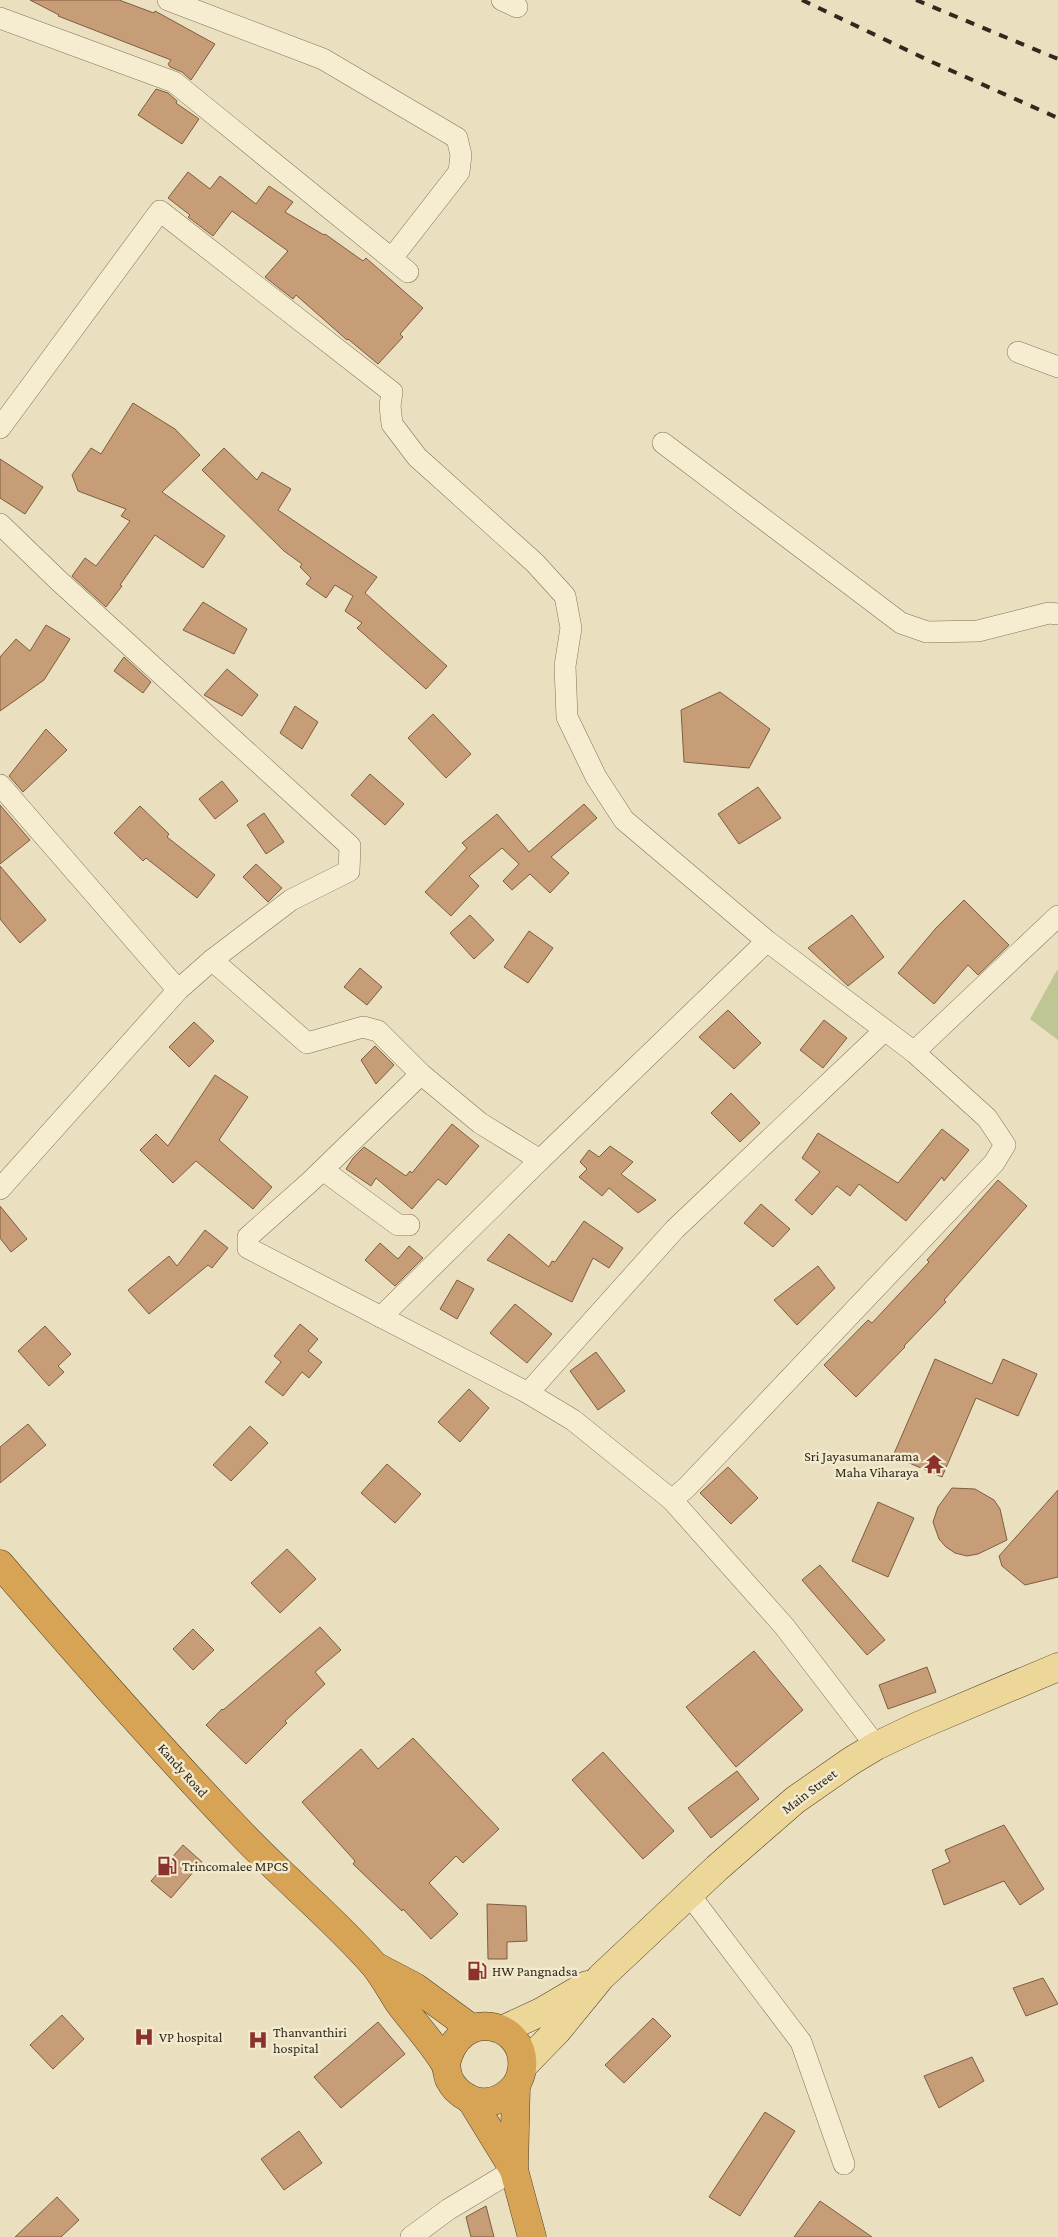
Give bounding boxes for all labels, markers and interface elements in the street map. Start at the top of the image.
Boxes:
place label: Sri Jayasumanarama Maha Viharaya [804,1448,920,1480]
temple icon: Sri Jayasumanarama Maha Viharaya [923,1453,945,1475]
street label: Kandy Road [155,1740,212,1801]
street label: Main Street [778,1765,840,1817]
fuel station icon: Trincomalee MPCS [156,1855,178,1877]
place label: Trincomalee MPCS [182,1858,289,1874]
fuel station icon: HW Pangnadsa [466,1960,488,1982]
place label: HW Pangnadsa [492,1963,578,1979]
place label: Thanvanthiri hospital [273,2024,347,2056]
hospital icon: VP hospital [133,2026,155,2048]
place label: VP hospital [159,2029,223,2045]
hospital icon: Thanvanthiri hospital [247,2029,269,2051]

